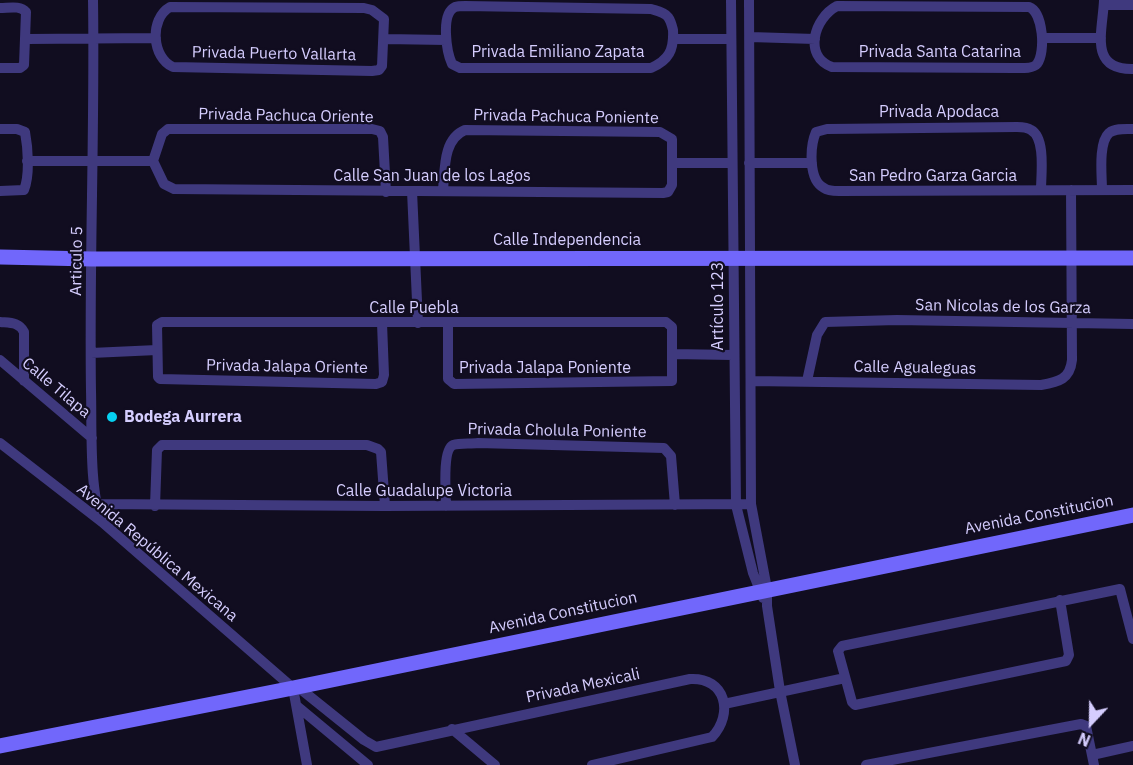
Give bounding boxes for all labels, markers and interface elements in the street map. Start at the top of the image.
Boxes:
street label: Privada Emiliano Zapata [471,42,645,62]
street label: Privada Santa Catarina [859,42,1021,62]
street label: Privada Puerto Vallarta [192,43,356,65]
street label: Privada Apodaca [879,102,999,122]
street label: Privada Pachuca Oriente [198,105,374,127]
street label: Privada Pachuca Poniente [473,106,659,128]
street label: Calle San Juan de los Lagos [333,166,531,186]
street label: San Pedro Garza Garcia [849,166,1017,186]
street label: Articulo 5 [67,226,87,296]
street label: Calle Independencia [493,230,641,250]
street label: Artículo 123 [708,262,728,350]
street label: San Nicolas de los Garza [915,296,1091,318]
street label: Calle Puebla [369,298,459,318]
street label: Calle Tilapa [18,354,94,422]
street label: Privada Jalapa Oriente [206,356,368,378]
street label: Calle Agualeguas [853,357,977,379]
street label: Privada Jalapa Poniente [459,358,631,378]
place label: Bodega Aurrera [124,407,242,427]
marker: Bodega Aurrera [105,410,119,424]
street label: Privada Cholula Poniente [467,420,647,442]
street label: Avenida República Mexicana [73,480,241,626]
street label: Calle Guadalupe Victoria [336,481,512,501]
street label: Avenida Constitucion [963,491,1115,539]
street label: Avenida Constitucion [487,588,639,638]
street label: Privada Mexicali [524,665,642,707]
north arrow [1061,693,1121,753]
text: N [1075,728,1093,751]

